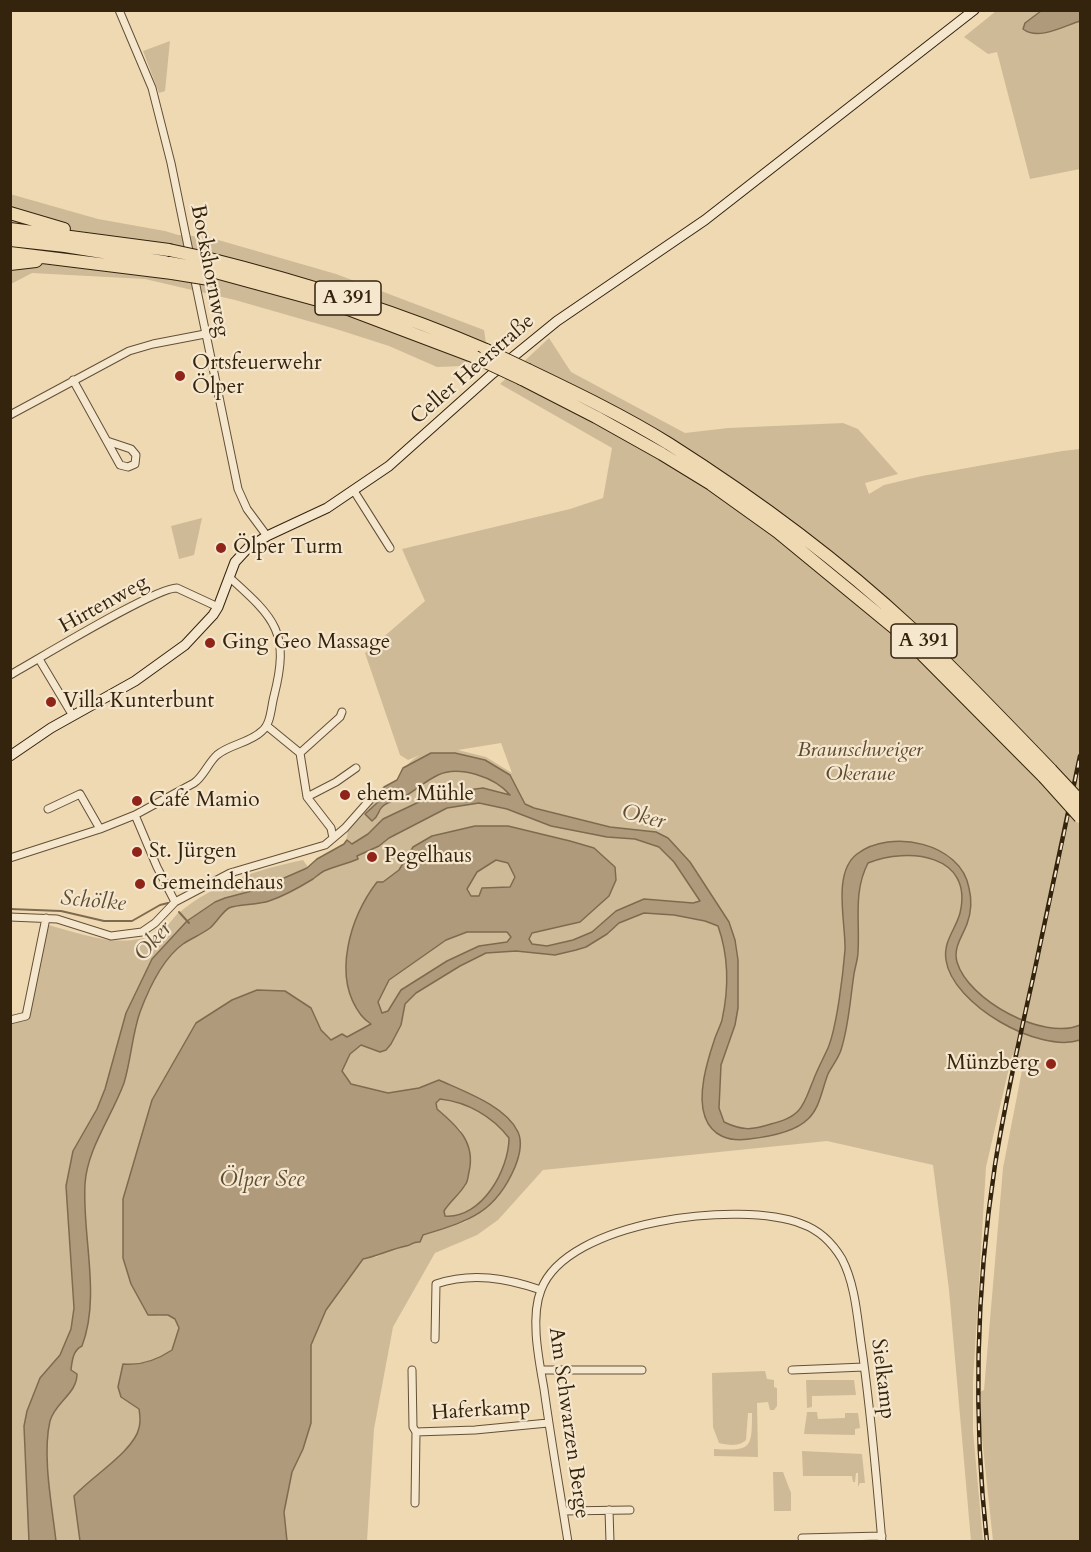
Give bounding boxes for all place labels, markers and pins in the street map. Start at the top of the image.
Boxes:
place label: Ortsfeuerwehr Ölper [192,351,322,401]
marker: Ortsfeuerwehr Ölper [173,369,187,383]
place label: Ölper Turm [233,535,343,561]
marker: Ölper Turm [214,541,228,555]
place label: Ging Geo Massage [222,630,390,656]
marker: Ging Geo Massage [203,636,217,650]
place label: Villa Kunterbunt [63,689,214,715]
marker: Villa Kunterbunt [44,695,58,709]
place label: ehem. Mühle [357,782,474,808]
place label: Café Mamio [149,788,260,814]
marker: ehem. Mühle [338,788,352,802]
marker: Café Mamio [130,794,144,808]
place label: St. Jürgen [149,839,237,865]
place label: Pegelhaus [384,844,472,870]
marker: St. Jürgen [130,845,144,859]
marker: Pegelhaus [365,850,379,864]
place label: Gemeindehaus [152,871,283,897]
marker: Gemeindehaus [133,877,147,891]
place label: Münzberg [946,1051,1039,1077]
marker: Münzberg [1044,1057,1058,1071]

